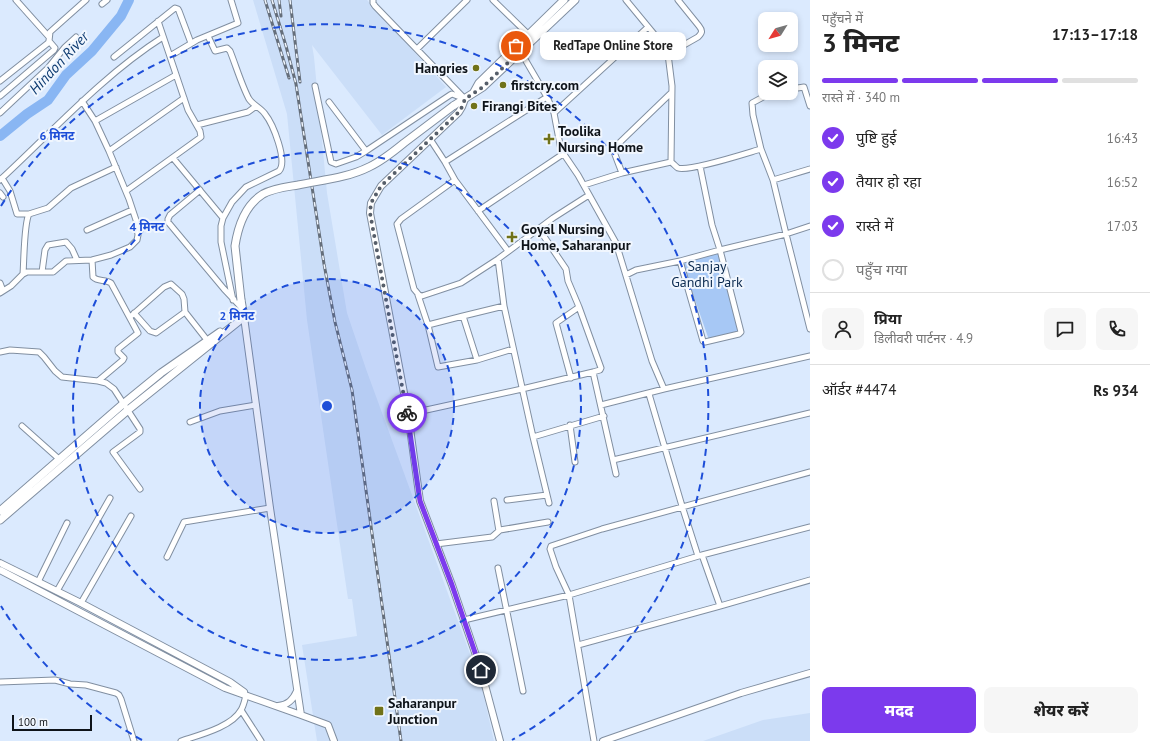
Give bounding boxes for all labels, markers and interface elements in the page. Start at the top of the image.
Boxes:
text: पहुँचने में [822,10,863,27]
north arrow [758,12,798,52]
map controls [758,12,798,100]
text: 17:13–17:18 [1052,25,1138,44]
text: 3 मिनट [822,26,899,59]
water label: Hindon River [25,27,93,98]
pin [499,29,533,63]
callout: RedTape Online Store [540,32,686,60]
icon: bag [505,35,527,57]
text: RedTape Online Store [553,37,673,54]
place label: Hangries [415,59,468,77]
button: layers [758,60,798,100]
marker: Hangries [471,63,481,73]
place label: firstcry.com [511,76,579,94]
marker: firstcry.com [498,80,508,90]
text: रास्ते में · 340 m [822,89,900,106]
place label: Firangi Bites [482,97,557,115]
marker: Firangi Bites [469,101,479,111]
place label: Toolika Nursing Home [558,122,643,156]
icon: check [822,127,844,149]
text: 6 मिनट [39,128,75,143]
text: पुष्टि हुई [856,128,897,147]
text: 16:43 [1107,130,1138,147]
marker: Toolika Nursing Home [543,133,555,145]
icon: check [822,171,844,193]
text: तैयार हो रहा [856,172,921,191]
text: 16:52 [1107,174,1138,191]
icon: check [822,215,844,237]
text: रास्ते में [856,216,893,235]
text: 17:03 [1107,218,1138,235]
text: 4 मिनट [129,219,165,234]
place label: Goyal Nursing Home, Saharanpur [521,220,631,254]
marker: Goyal Nursing Home, Saharanpur [506,231,518,243]
park label: Sanjay Gandhi Park [671,257,743,291]
text: पहुँच गया [856,260,907,279]
text: 2 मिनट [219,308,255,323]
button: person [822,308,864,350]
button: chat [1044,308,1086,350]
button: phone [1096,308,1138,350]
text: प्रिया [874,309,902,328]
text: डिलीवरी पार्टनर · 4.9 [874,330,973,347]
text: ऑर्डर #4474 [822,380,896,399]
text: Rs 934 [1093,381,1138,400]
courier [387,393,427,433]
centre of rings [320,399,334,413]
icon: bike [396,402,418,424]
pin [464,653,498,687]
icon: home [470,659,492,681]
button: मदद [822,687,976,733]
button: शेयर करें [984,687,1138,733]
place label: Saharanpur Junction [387,694,457,728]
marker: Saharanpur Junction [373,705,385,717]
scale bar [12,713,92,732]
text: 100 m [18,715,48,729]

